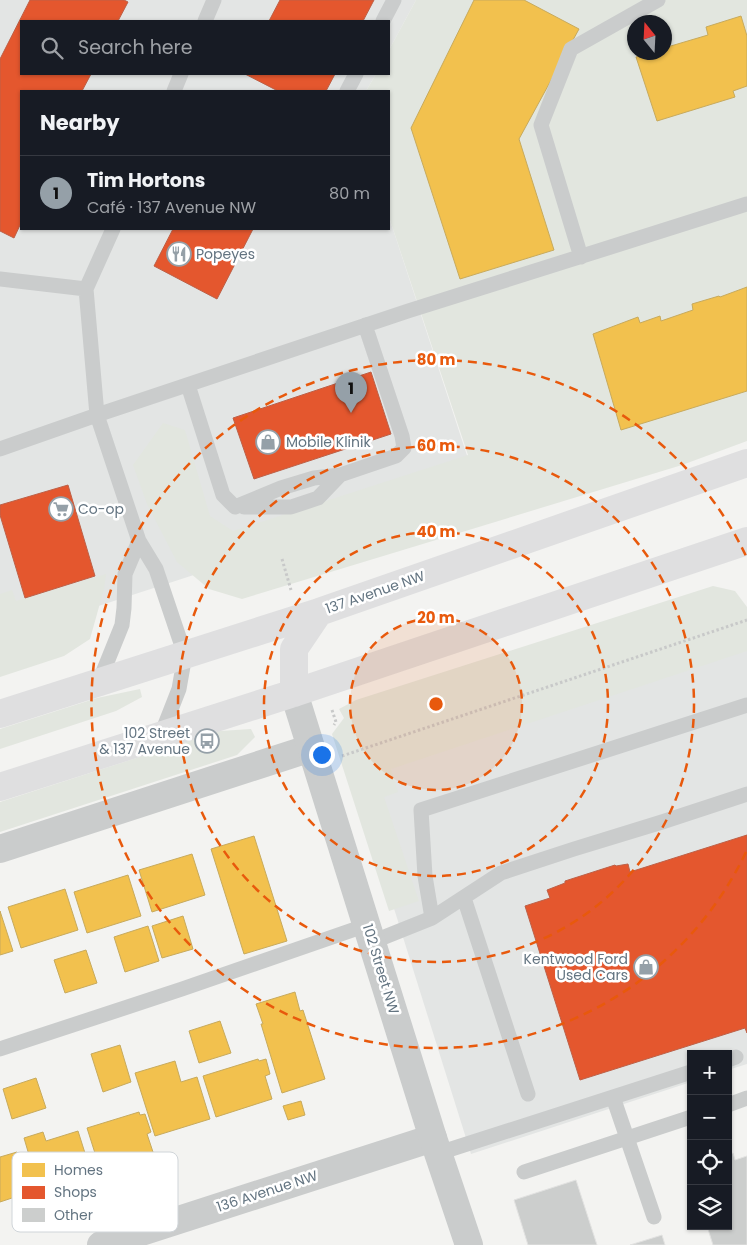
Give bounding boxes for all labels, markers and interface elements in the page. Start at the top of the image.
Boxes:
north arrow [627,15,672,60]
search box [20,20,390,75]
icon: search [38,34,66,62]
text: Search here [78,34,192,61]
text: Nearby [40,108,120,137]
text: Tim Hortons [87,167,205,194]
text: 1 [53,182,59,205]
text: 80 m [329,182,370,205]
text: Café · 137 Avenue NW [87,196,256,219]
restaurant icon: Popeyes [166,241,192,267]
place label: Popeyes [196,244,255,264]
text: 80 m [417,349,455,370]
pin: 1 [335,372,367,413]
shop icon: Mobile Klinik [255,429,281,455]
place label: Mobile Klinik [286,432,371,452]
text: 60 m [417,435,455,456]
supermarket icon: Co-op [48,496,74,522]
place label: Co-op [78,499,124,519]
text: 40 m [416,521,456,542]
street label: 137 Avenue NW [323,566,428,618]
text: 20 m [417,607,455,628]
centre of rings [427,695,445,713]
place label: 102 Street & 137 Avenue [99,723,190,759]
bus stop icon: 102 Street & 137 Avenue [194,728,220,754]
your location [309,742,335,768]
street label: 102 Street NW [358,921,404,1017]
place label: Kentwood Ford Used Cars [524,949,628,985]
shop icon: Kentwood Ford Used Cars [633,954,659,980]
map controls [687,1050,732,1230]
button: + [687,1050,732,1095]
button: − [687,1095,732,1140]
button: locate [687,1140,732,1185]
legend [12,1152,178,1232]
text: Homes [54,1160,103,1180]
street label: 136 Avenue NW [214,1165,320,1217]
text: Shops [54,1182,97,1202]
button: layers [687,1185,732,1230]
text: Other [54,1205,93,1225]

